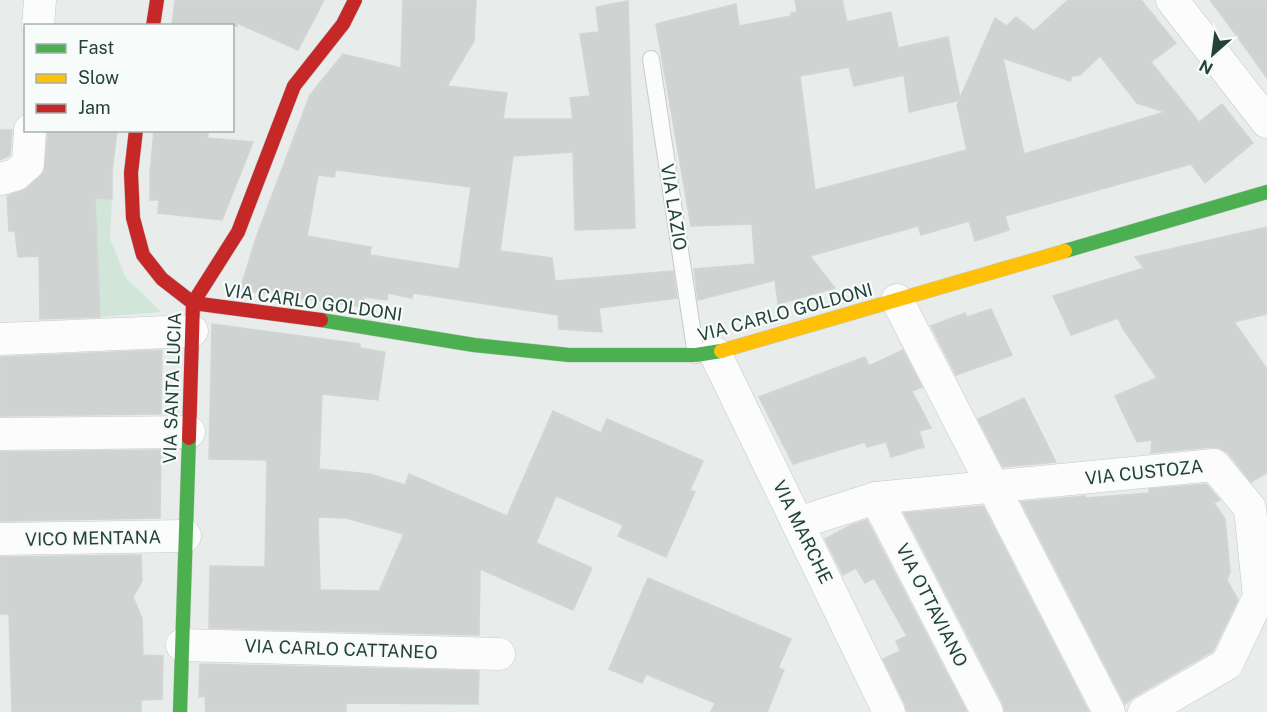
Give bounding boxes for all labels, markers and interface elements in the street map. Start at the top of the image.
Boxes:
legend [24,24,234,132]
north arrow [1183,24,1243,84]
text: Fast [78,37,114,58]
text: N [1196,55,1216,78]
text: Slow [78,67,119,88]
text: Jam [78,97,111,118]
street label: VIA LAZIO [657,162,691,252]
street label: VIA CARLO GOLDONI [222,279,404,325]
street label: VIA CARLO GOLDONI [695,279,875,345]
street label: VIA SANTA LUCIA [159,312,185,464]
street label: VIA CUSTOZA [1084,455,1204,489]
street label: VIA MARCHE [769,477,837,587]
street label: VICO MENTANA [25,526,161,550]
street label: VIA OTTAVIANO [892,540,972,670]
street label: VIA CARLO CATTANEO [244,635,438,663]

